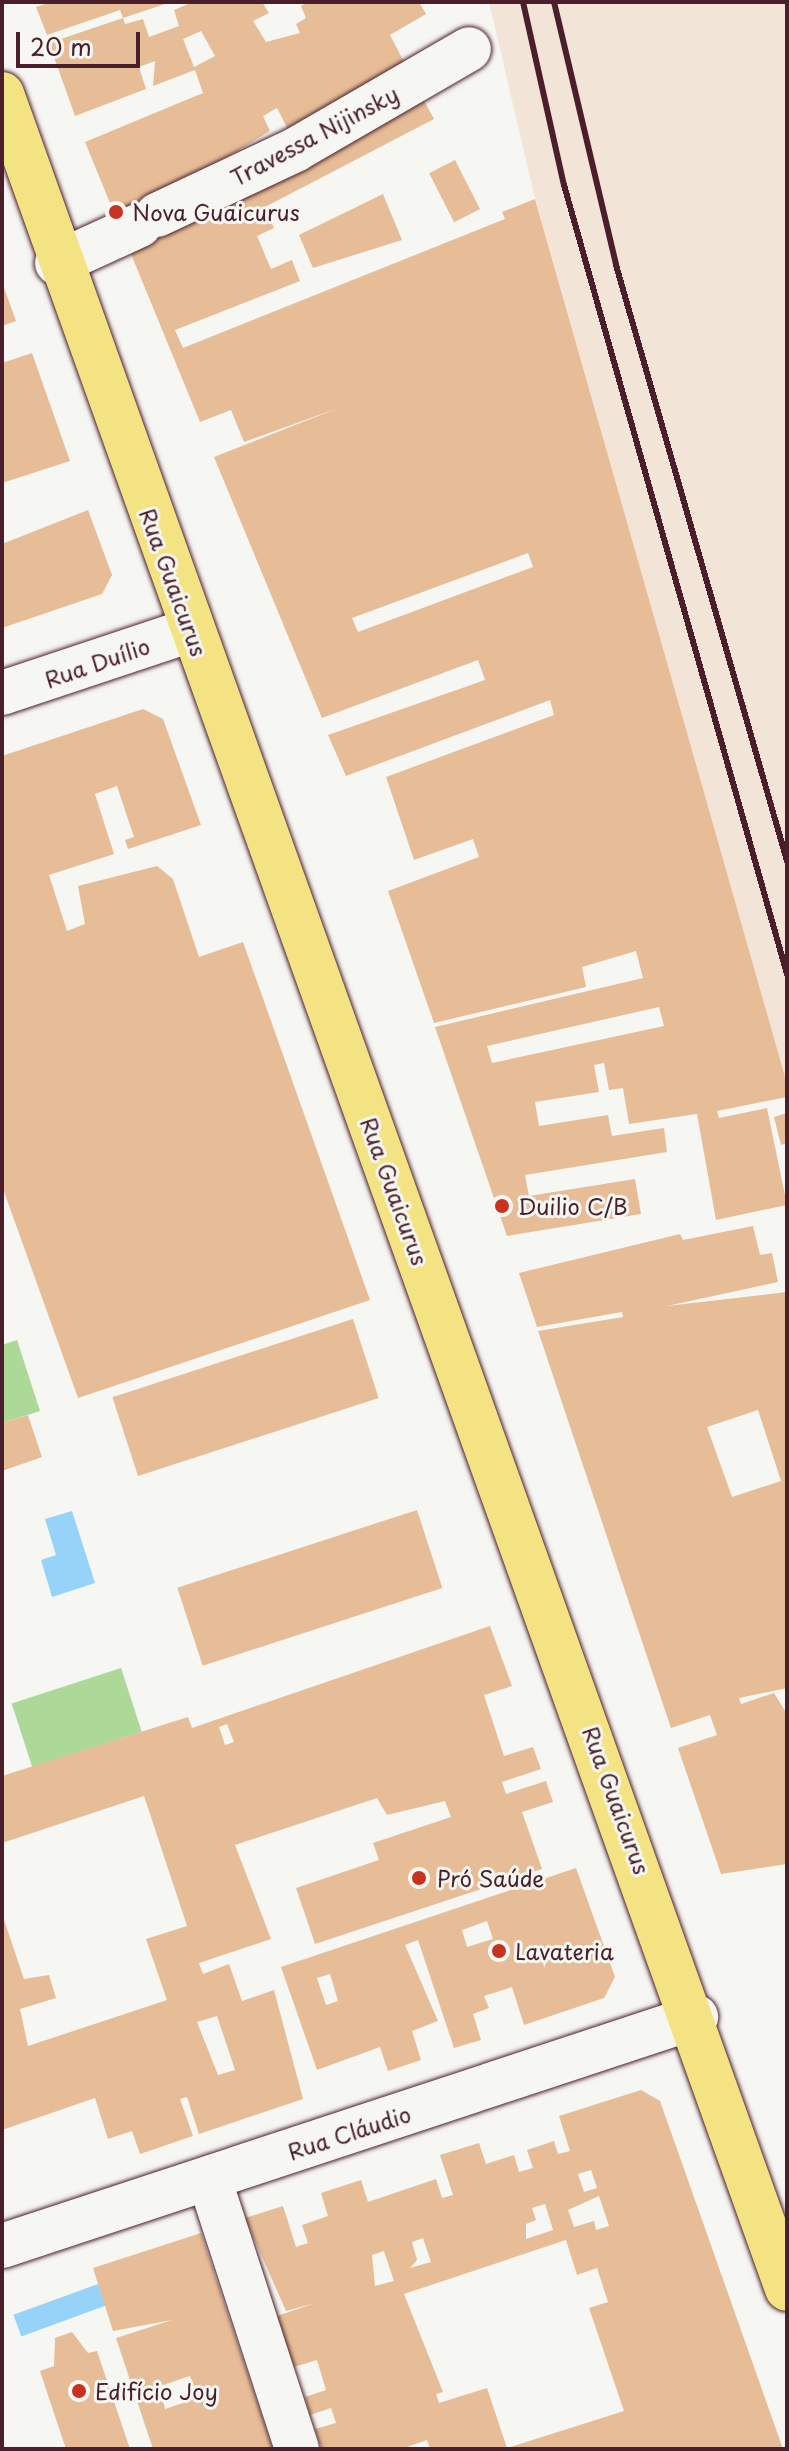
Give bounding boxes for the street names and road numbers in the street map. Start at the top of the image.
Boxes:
street label: Travessa Nijinsky [226,80,402,190]
street label: Rua Guaicurus [135,504,213,660]
street label: Rua Duílio [41,632,153,692]
street label: Rua Guaicurus [356,1113,434,1269]
street label: Rua Guaicurus [578,1722,656,1878]
street label: Rua Cláudio [283,2099,415,2165]

